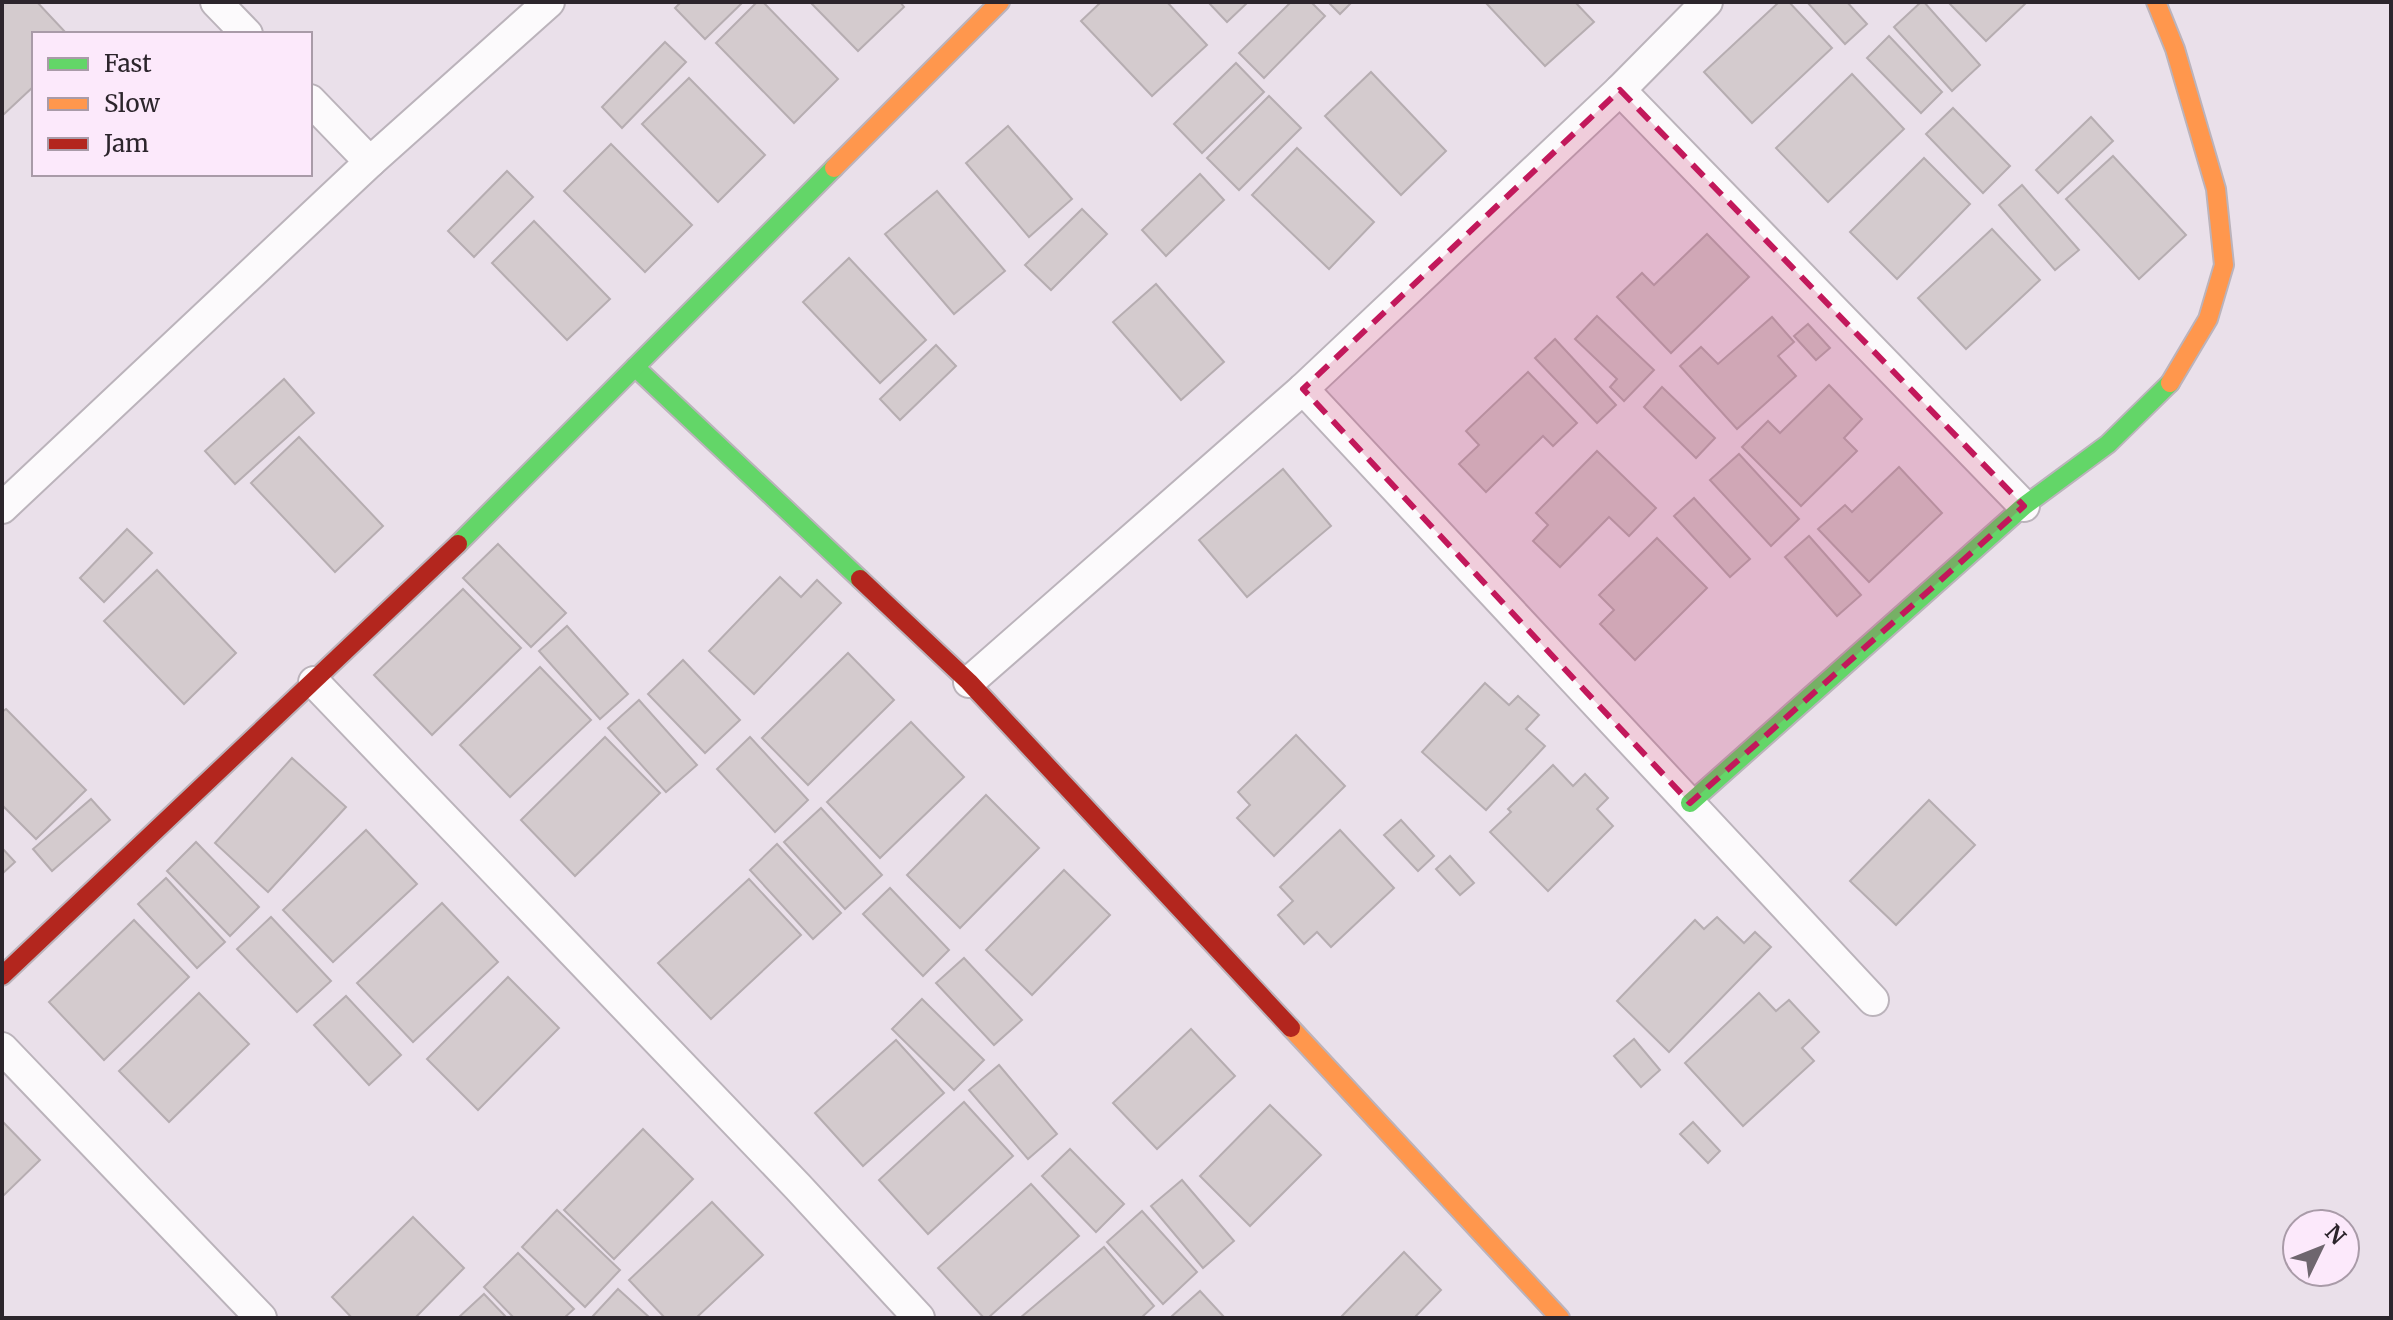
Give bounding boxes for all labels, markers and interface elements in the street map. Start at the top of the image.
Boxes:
legend [32,32,312,176]
text: Fast [104,48,152,79]
text: Slow [104,88,160,119]
text: Jam [103,128,149,159]
north arrow [2281,1208,2361,1288]
text: N [2319,1218,2352,1251]

